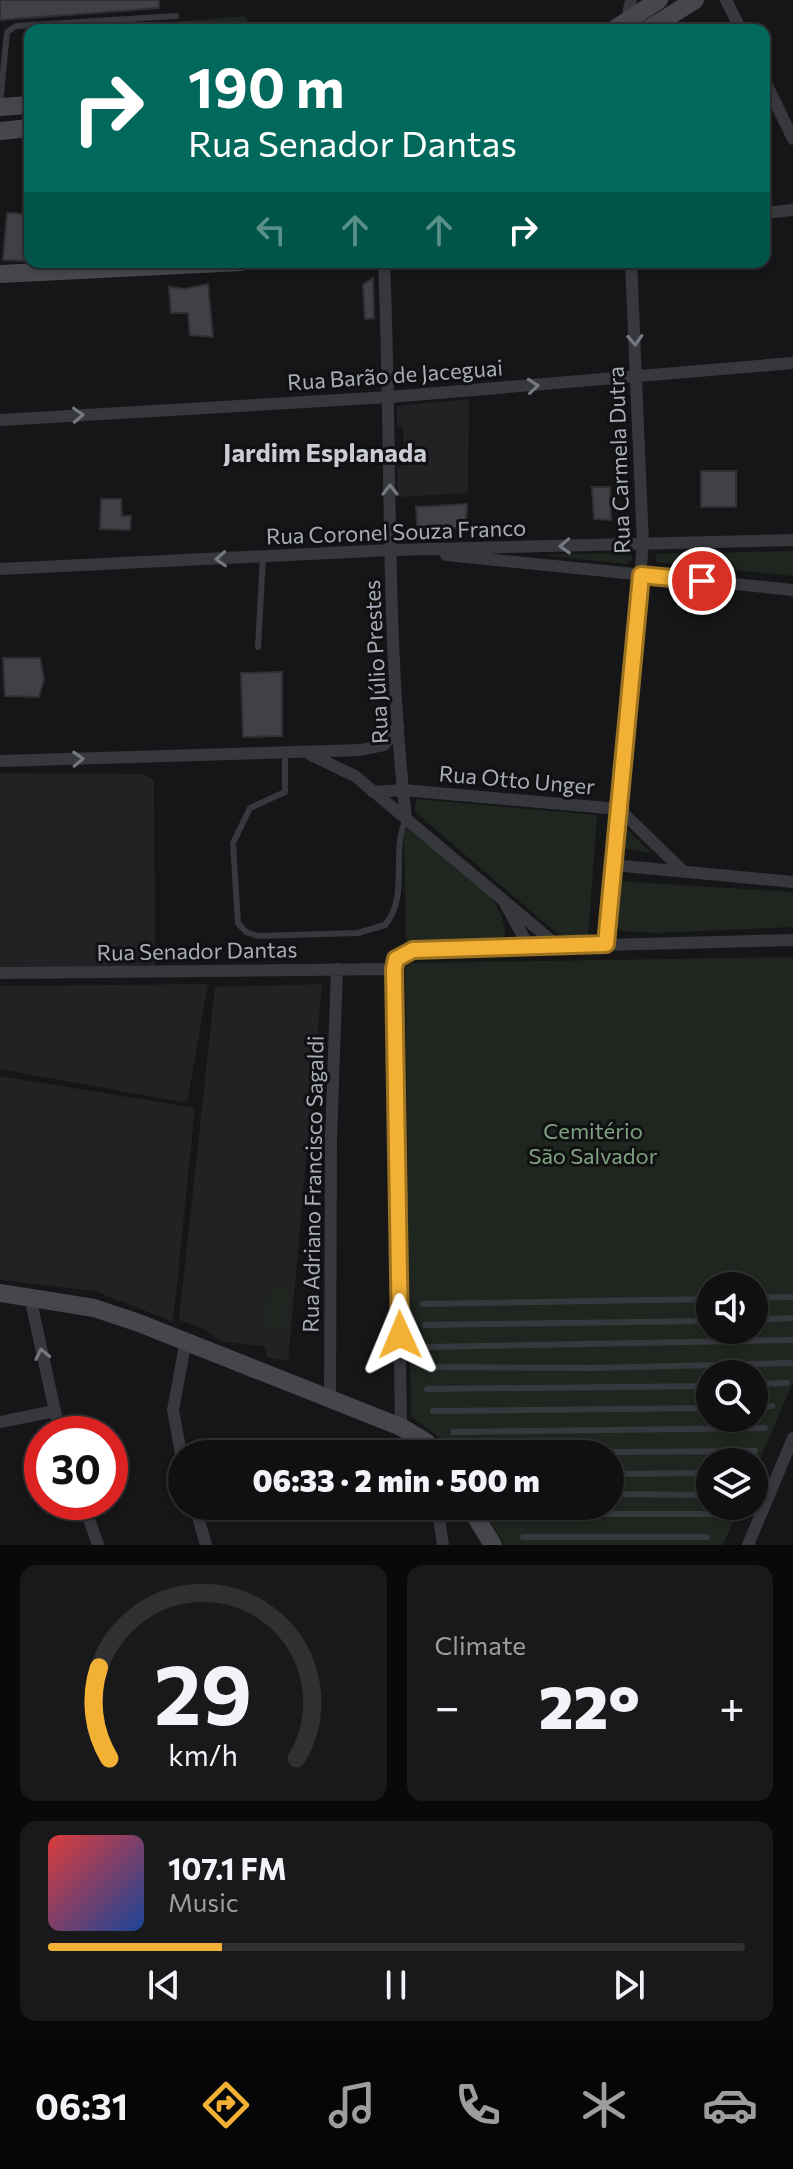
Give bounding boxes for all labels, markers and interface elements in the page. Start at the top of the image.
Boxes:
text: 190 m [188,51,345,120]
icon: right [56,56,160,160]
text: Rua Senador Dantas [188,120,517,164]
icon: left [249,208,293,252]
icon: ahead [333,208,377,252]
icon: ahead [417,208,461,252]
icon: right [501,208,545,252]
one-way arrow [626,334,643,347]
street label: Rua Barão de Jaceguai [286,354,504,396]
street label: Rua Carmela Dutra [602,366,635,554]
one-way arrow [527,378,540,395]
one-way arrow [72,407,85,424]
district label: Jardim Esplanada [223,436,427,467]
one-way arrow [382,483,399,496]
street label: Rua Coronel Souza Franco [265,513,527,550]
one-way arrow [558,537,571,554]
pin [668,547,736,615]
one-way arrow [214,550,227,567]
icon: arrive [680,559,724,603]
street label: Rua Júlio Prestes [358,579,393,745]
one-way arrow [72,750,85,767]
street label: Rua Otto Unger [438,759,596,800]
street label: Rua Senador Dantas [96,935,298,966]
street label: Rua Adriano Francisco Sagaldi [296,1035,329,1333]
park label: Cemitério São Salvador [529,1117,658,1169]
map controls [696,1272,768,1520]
button: sound [696,1272,768,1344]
position arrow [358,1293,442,1377]
one-way arrow [34,1348,51,1361]
button: search [696,1360,768,1432]
speed limit sign: 30 [24,1416,128,1520]
button: layers [696,1448,768,1520]
text: 06:33 · 2 min · 500 m [252,1461,540,1498]
text: Climate [435,1629,526,1660]
text: 29 [154,1640,252,1742]
text: 22° [539,1668,640,1741]
text: − [435,1678,460,1732]
text: + [719,1678,745,1732]
text: km/h [168,1737,238,1772]
text: 107.1 FM [168,1849,287,1886]
text: Music [168,1886,239,1917]
icon: previous [142,1963,186,2007]
icon: pause [374,1963,418,2007]
icon: next [607,1963,651,2007]
icon: directions [198,2077,254,2133]
icon: music [324,2077,380,2133]
icon: phone [450,2077,506,2133]
icon: climate [576,2077,632,2133]
icon: car [702,2077,758,2133]
text: 06:31 [35,2083,128,2127]

